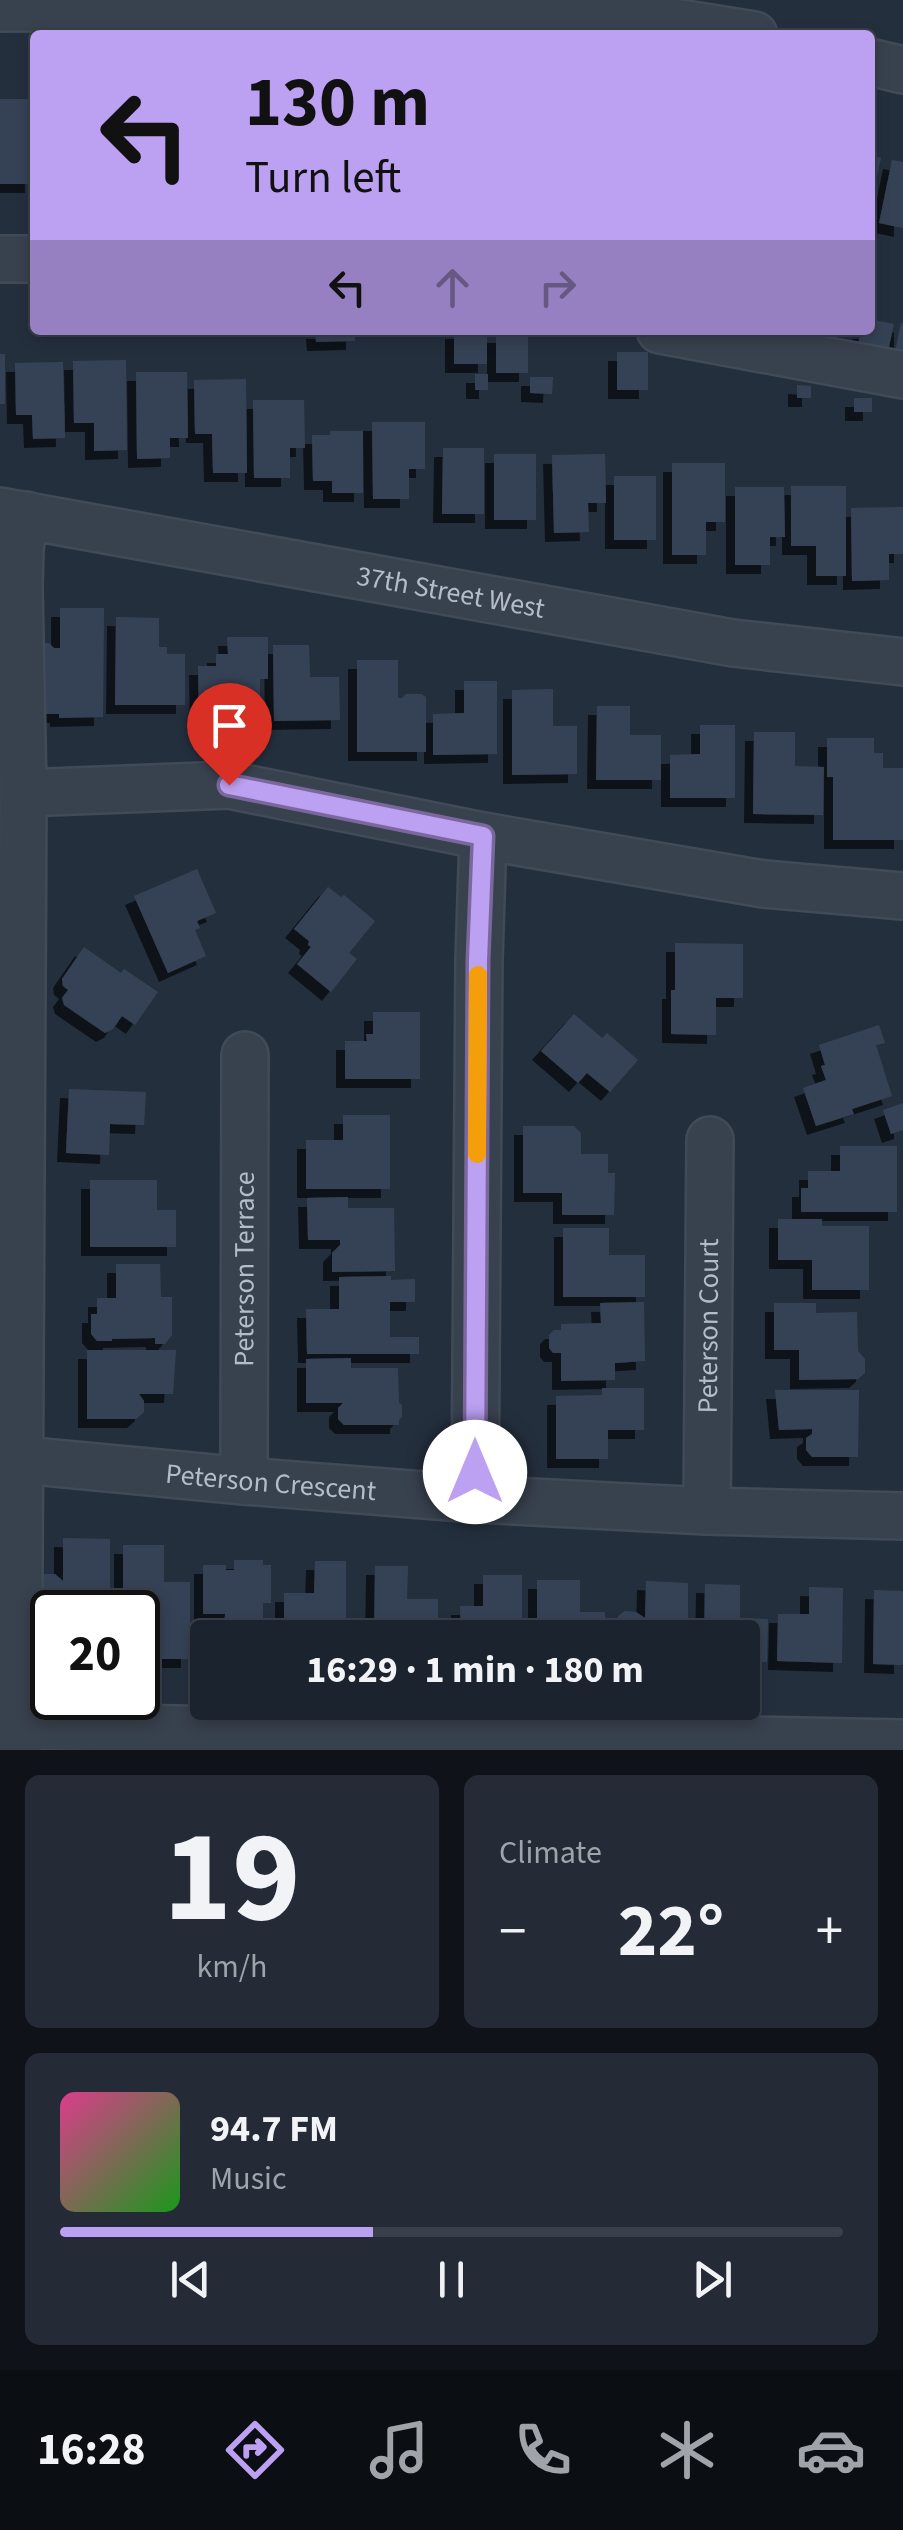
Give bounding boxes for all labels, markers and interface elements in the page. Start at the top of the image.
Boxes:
text: 130 m [245,53,430,153]
icon: left [80,70,210,200]
text: Turn left [245,146,401,210]
icon: left [320,260,375,315]
icon: ahead [425,260,480,315]
icon: right [530,260,585,315]
street label: 37th Street West [353,556,549,629]
pin [187,683,272,786]
icon: arrive [202,698,257,753]
street label: Peterson Terrace [224,1171,265,1367]
street label: Peterson Court [688,1238,729,1414]
position arrow [423,1420,527,1524]
street label: Peterson Crescent [164,1454,378,1511]
speed limit sign: 20 [30,1590,160,1720]
text: 16:29 · 1 min · 180 m [306,1643,644,1697]
text: 19 [163,1786,301,1971]
text: Climate [499,1830,602,1876]
text: 22° [618,1878,724,1985]
text: − [499,1893,526,1971]
text: + [816,1893,843,1971]
text: km/h [197,1944,267,1990]
text: 94.7 FM [210,2102,338,2156]
text: Music [210,2156,287,2202]
icon: previous [163,2252,218,2307]
icon: pause [424,2252,479,2307]
icon: next [685,2252,740,2307]
icon: directions [220,2415,290,2485]
icon: music [364,2415,434,2485]
icon: phone [508,2415,578,2485]
icon: climate [652,2415,722,2485]
icon: car [796,2415,866,2485]
text: 16:28 [37,2418,146,2482]

